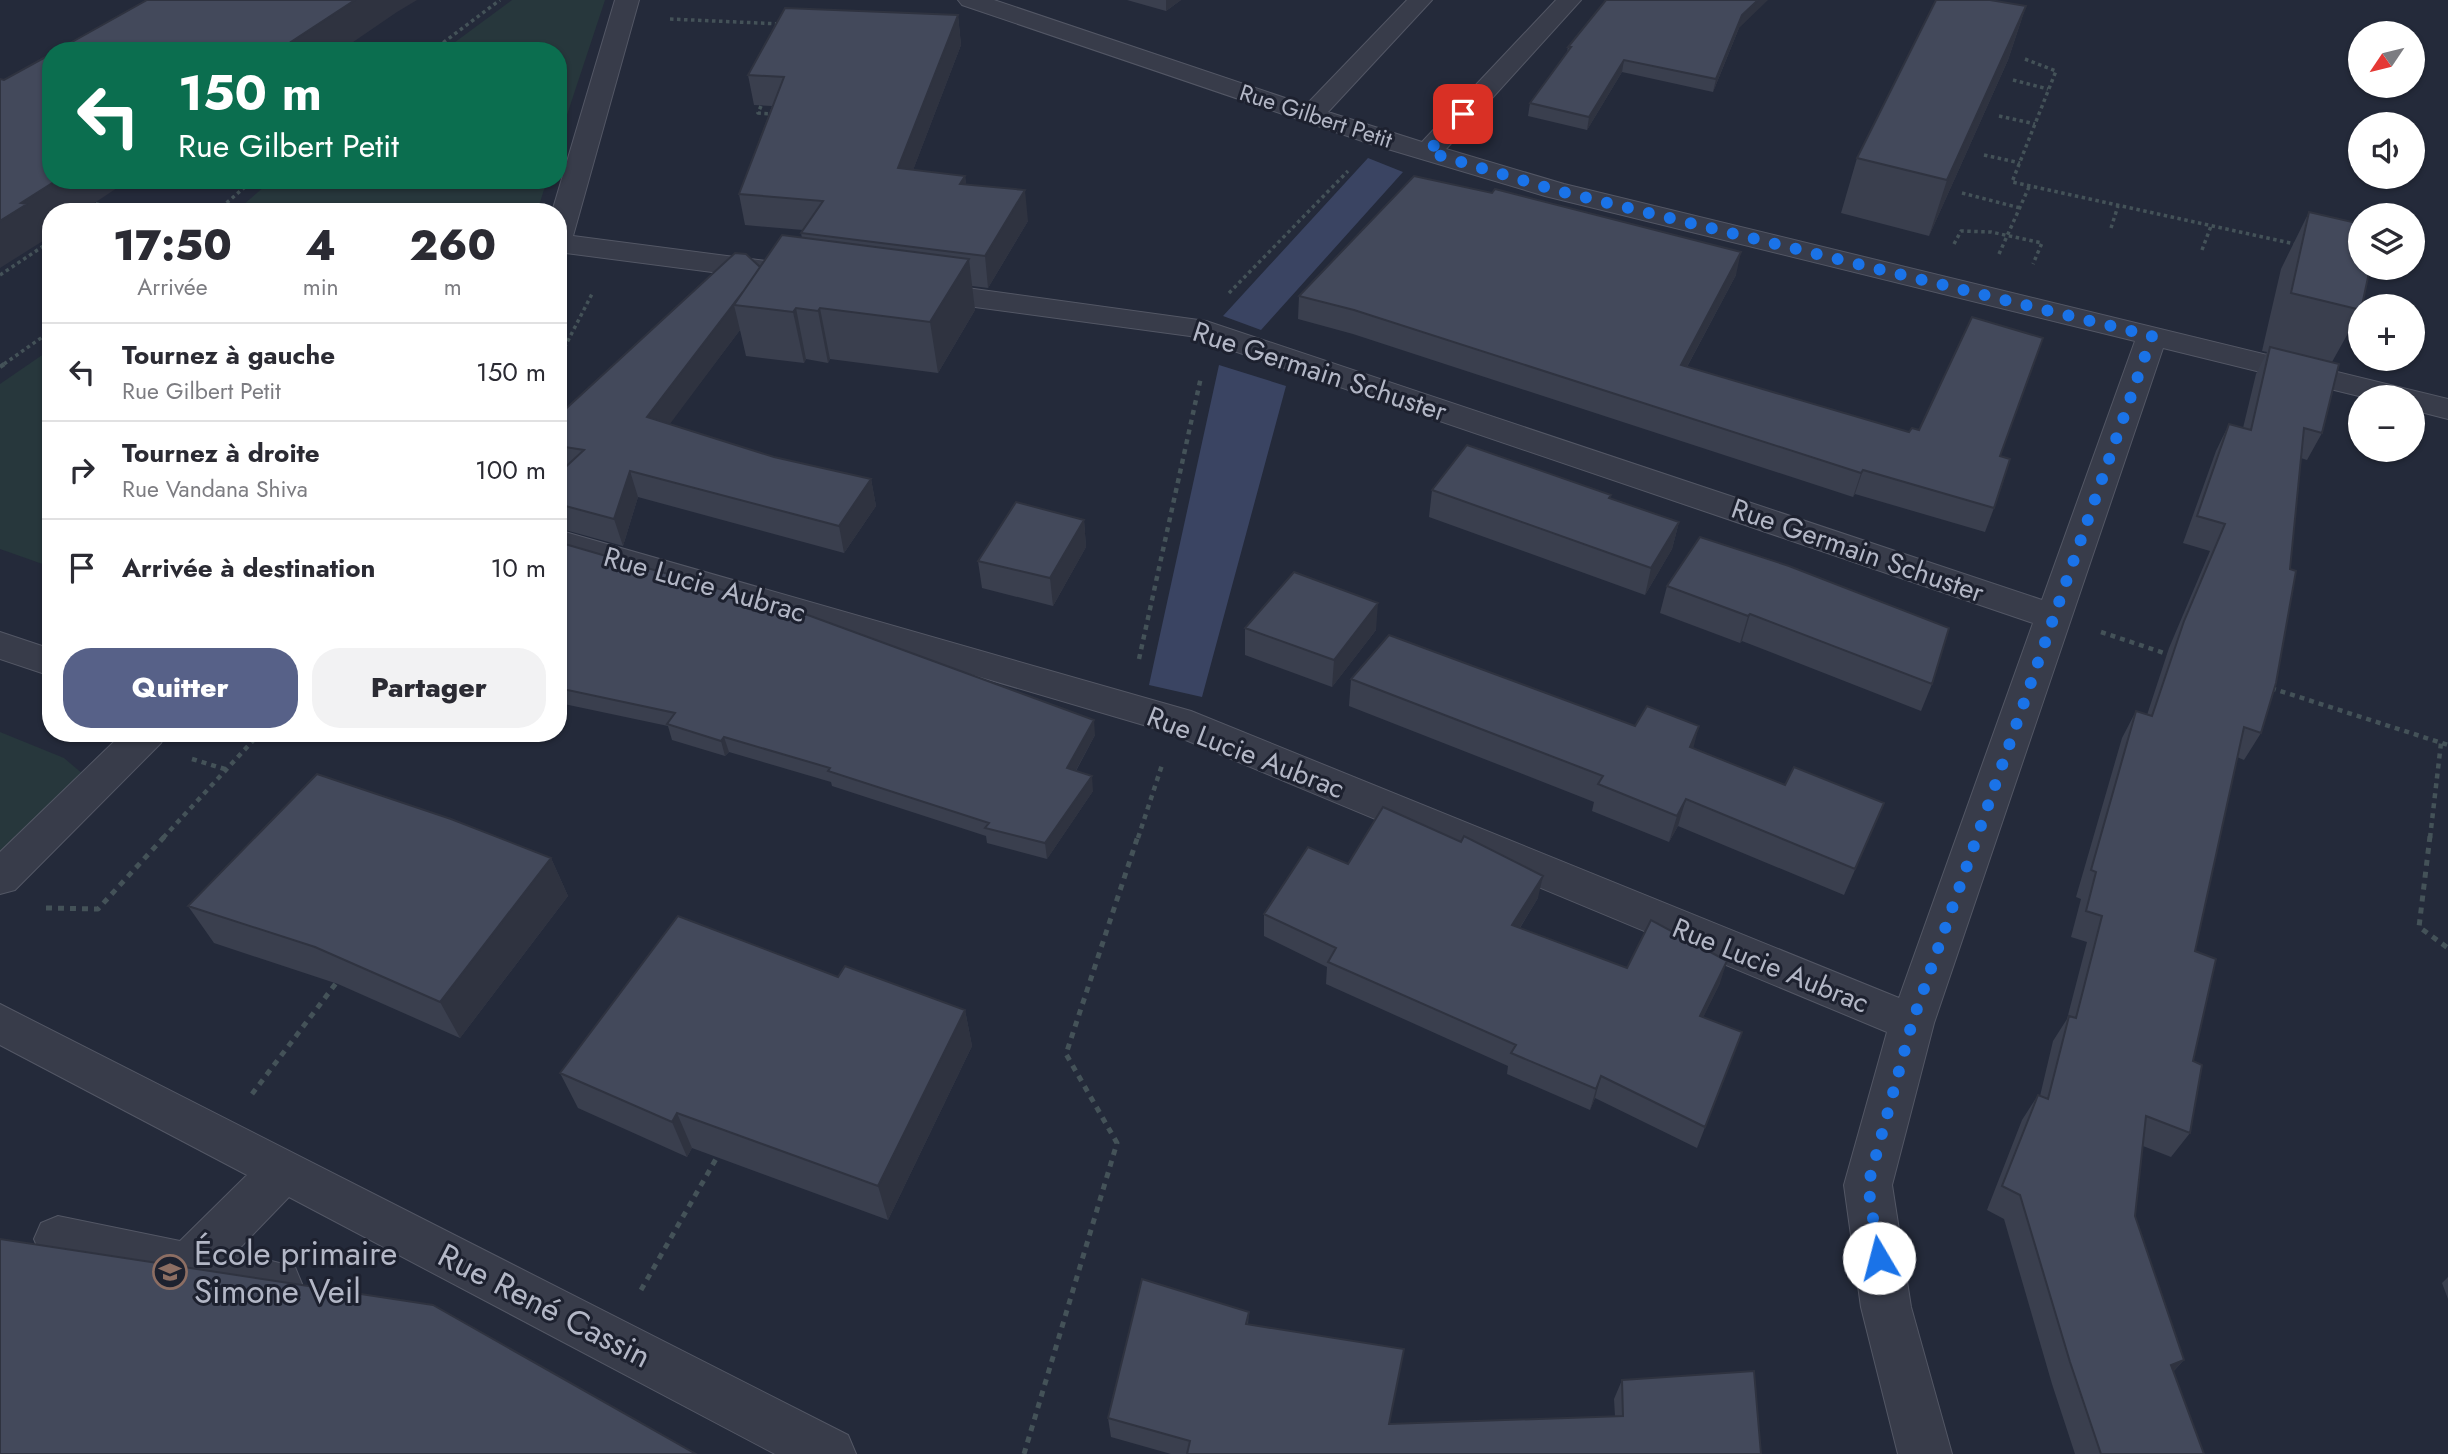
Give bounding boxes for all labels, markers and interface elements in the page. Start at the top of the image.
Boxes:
north arrow [2348,21,2426,98]
map controls [2348,21,2425,462]
text: 150 m [178,58,322,128]
icon: left [63,70,154,161]
street label: Rue Gilbert Petit [1235,75,1397,157]
pin [1433,84,1493,144]
icon: arrive [1444,95,1482,133]
button: sound [2348,112,2425,189]
text: Rue Gilbert Petit [178,123,399,169]
button: layers [2348,203,2425,280]
text: 17:50 [113,215,232,276]
text: 4 [305,215,336,276]
text: 260 [410,215,496,276]
text: Arrivée [137,270,208,304]
text: min [303,270,339,304]
text: m [444,270,462,304]
button: + [2348,294,2425,371]
street label: Rue Germain Schuster [1188,311,1452,432]
text: Tournez à gauche [122,336,335,374]
icon: left [63,353,101,391]
text: 150 m [476,353,546,391]
text: Rue Gilbert Petit [122,374,281,408]
button: − [2348,385,2425,462]
text: Tournez à droite [122,434,320,472]
icon: right [63,451,101,489]
text: 100 m [475,451,546,489]
text: Rue Vandana Shiva [122,472,308,506]
street label: Rue Germain Schuster [1726,488,1990,613]
street label: Rue Lucie Aubrac [599,536,811,633]
icon: arrive [63,549,101,587]
text: Arrivée à destination [122,549,375,587]
text: 10 m [491,549,546,587]
button: Quitter [63,648,298,728]
button: Partager [312,648,546,728]
street label: Rue Lucie Aubrac [1141,696,1350,809]
street label: Rue Lucie Aubrac [1666,907,1875,1024]
position arrow [1842,1221,1916,1295]
place label: École primaire Simone Veil [194,1230,397,1315]
street label: Rue René Cassin [430,1232,659,1379]
school or university icon: École primaire Simone Veil [151,1253,189,1291]

